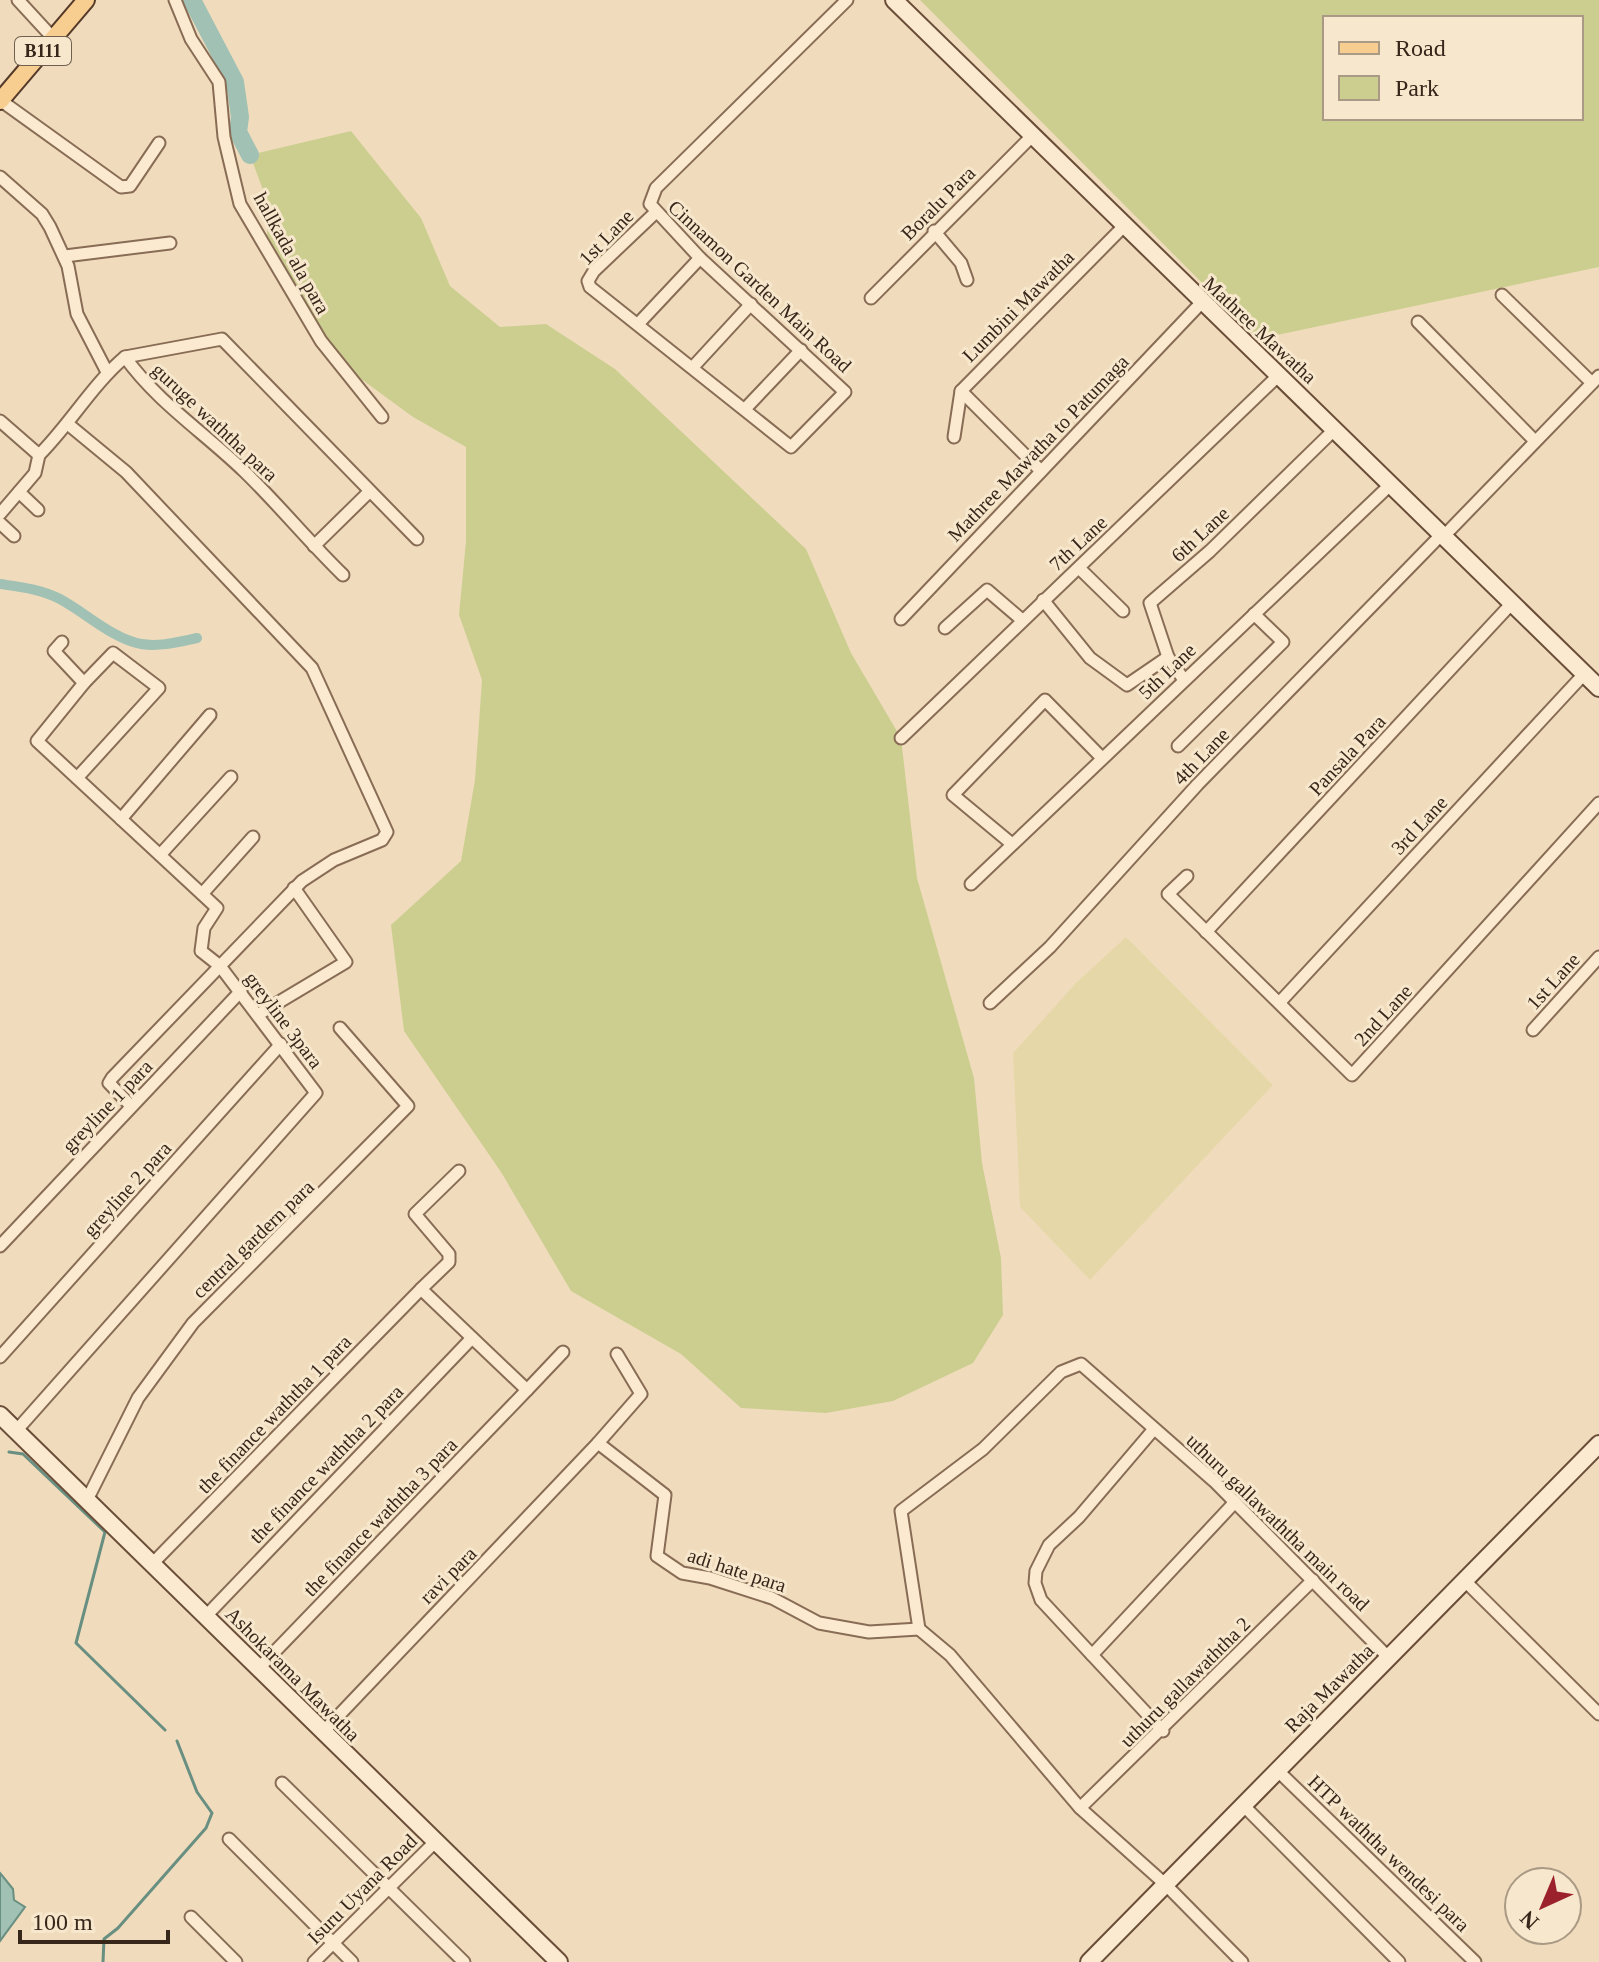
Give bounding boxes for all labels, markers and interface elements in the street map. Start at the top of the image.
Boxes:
legend [1323,16,1583,120]
text: Road [1395,35,1446,61]
road number: B111 [15,37,71,65]
text: Park [1395,75,1439,101]
street label: Boralu Para [897,162,979,244]
street label: hallkada ala para [249,188,335,318]
street label: Cinnamon Garden Main Road [664,196,856,376]
street label: 1st Lane [574,205,638,269]
street label: Lumbini Mawatha [958,246,1078,366]
street label: Mathree Mawatha [1199,272,1321,388]
street label: Mathree Mawatha to Patumaga [943,350,1134,546]
street label: guruge waththa para [147,358,282,487]
street label: 6th Lane [1167,502,1233,566]
street label: 7th Lane [1045,511,1111,575]
street label: 5th Lane [1134,639,1200,703]
street label: Pansala Para [1304,710,1390,800]
street label: 4th Lane [1169,723,1233,789]
street label: 3rd Lane [1387,791,1452,859]
street label: 1st Lane [1522,948,1584,1014]
street label: greyline 3para [240,967,327,1073]
street label: 2nd Lane [1350,980,1416,1050]
street label: greyline 1 para [57,1055,157,1157]
street label: greyline 2 para [79,1137,176,1242]
street label: central gardern para [188,1175,319,1303]
street label: the finance waththa 1 para [193,1330,356,1498]
street label: the finance waththa 2 para [245,1380,408,1548]
street label: uthuru gallawaththa main road [1182,1429,1374,1616]
street label: the finance waththa 3 para [299,1433,462,1601]
street label: ravi para [415,1542,481,1608]
street label: adi hate para [685,1544,789,1597]
street label: Ashokarama Mawatha [221,1602,365,1746]
street label: uthuru gallawaththa 2 [1116,1613,1255,1752]
street label: Raja Mawatha [1280,1639,1379,1738]
street label: HTP waththa wendesi para [1303,1770,1474,1936]
street label: Isuru Uyana Road [303,1830,422,1949]
north arrow [1503,1866,1583,1946]
scale bar [20,1894,168,1944]
text: N [1515,1905,1544,1935]
text: 100 m [32,1909,93,1935]

